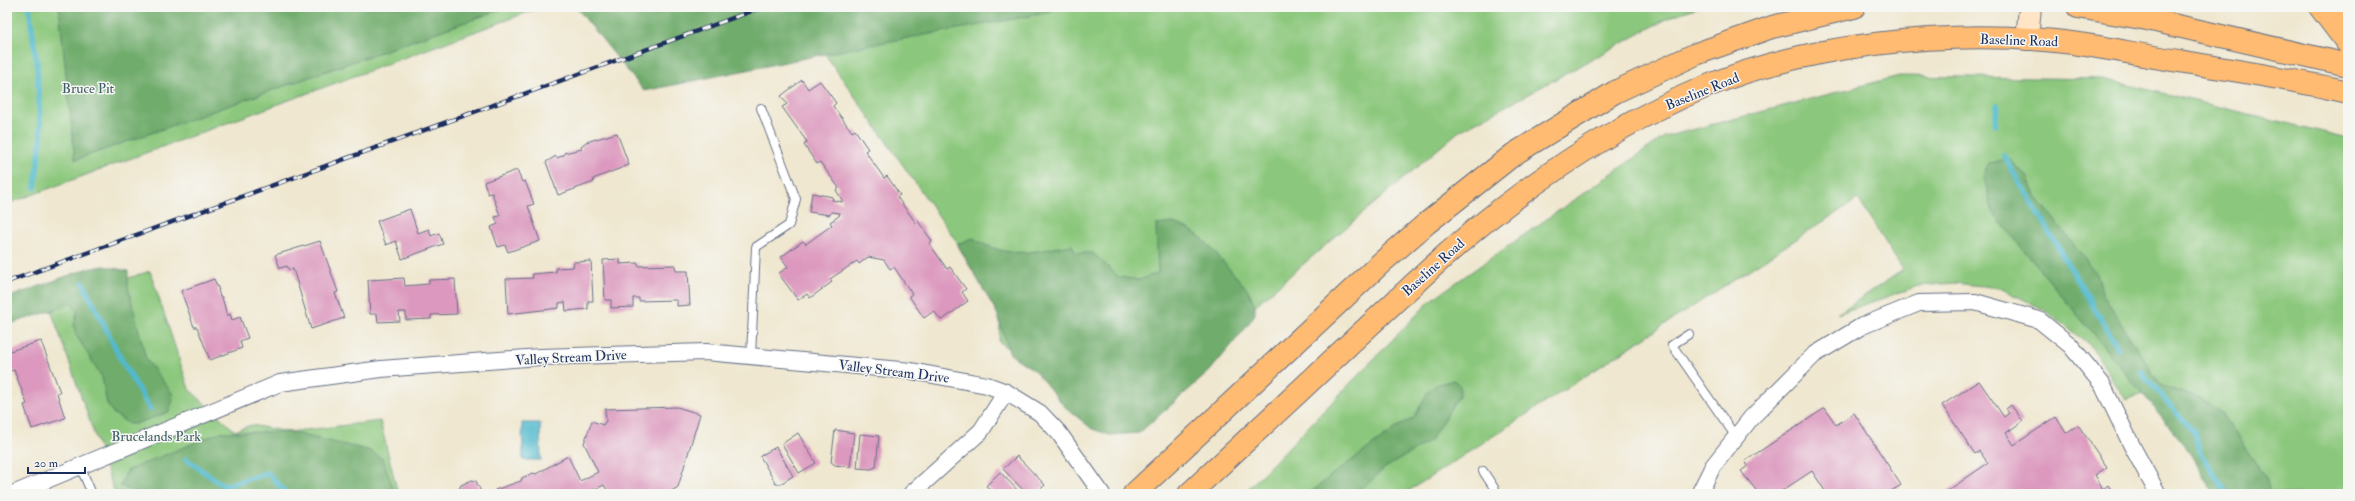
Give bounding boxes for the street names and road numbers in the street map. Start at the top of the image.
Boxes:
street label: Baseline Road [1980,31,2058,50]
street label: Baseline Road [1663,69,1742,114]
street label: Baseline Road [1399,235,1468,300]
street label: Valley Stream Drive [515,346,627,370]
street label: Valley Stream Drive [837,356,950,388]

